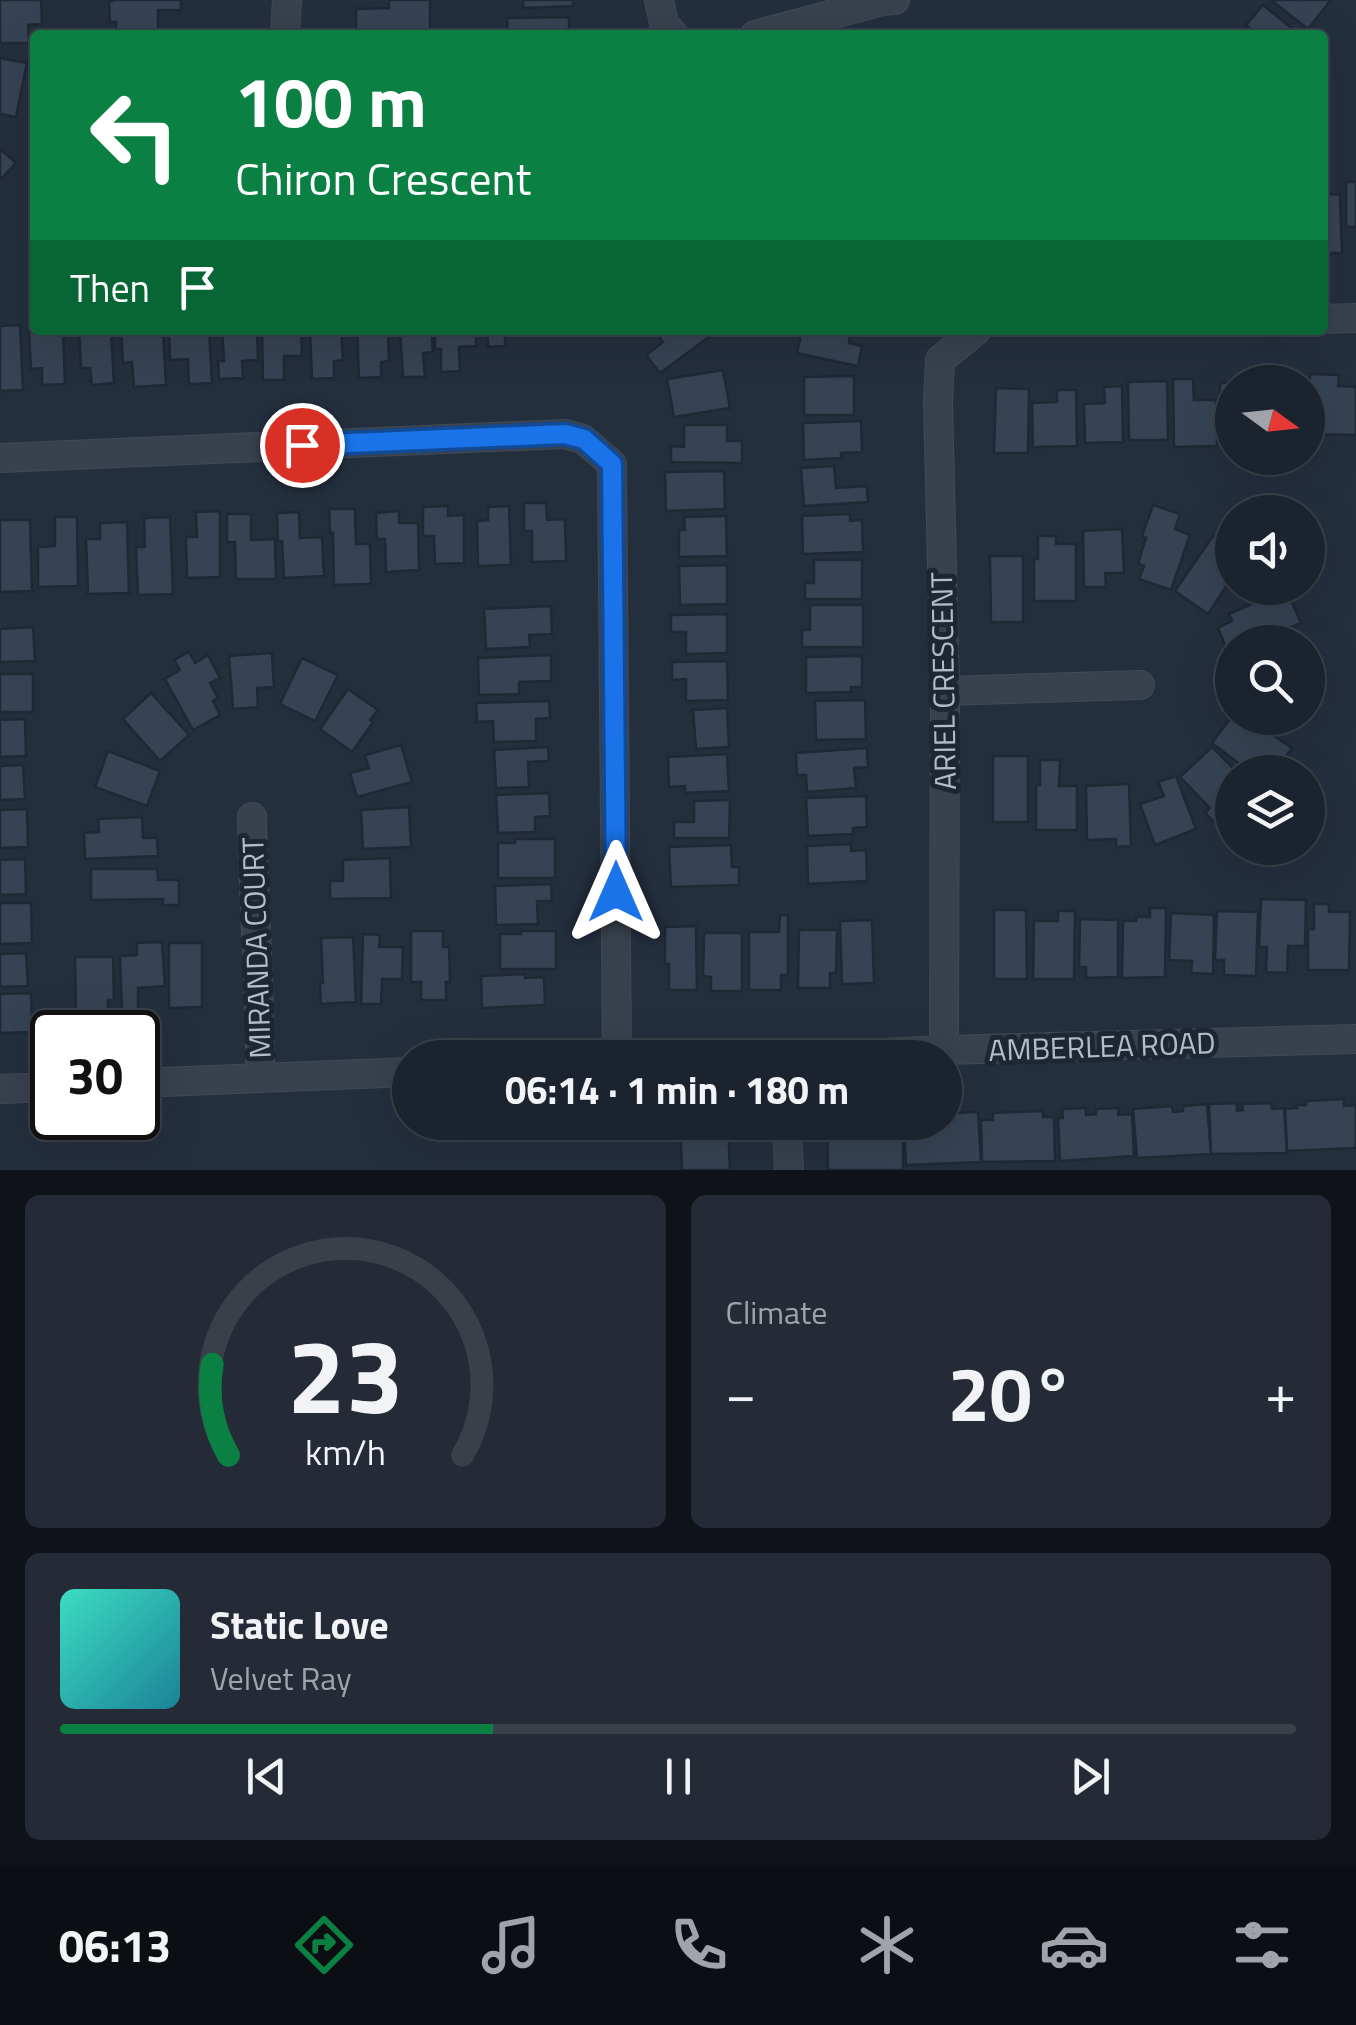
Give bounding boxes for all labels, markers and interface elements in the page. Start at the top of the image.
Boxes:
text: 100 m [235,48,427,154]
icon: left [70,70,200,200]
text: Chiron Crescent [235,144,531,212]
text: Then [70,259,150,317]
icon: arrive [170,260,225,315]
north arrow [1215,365,1325,475]
map controls [1215,365,1325,865]
pin [260,403,345,488]
icon: arrive [275,418,330,473]
button: sound [1215,495,1325,605]
street label: ARIEL CRESCENT [918,571,968,790]
button: search [1215,625,1325,735]
button: layers [1215,755,1325,865]
street label: MIRANDA COURT [229,836,283,1059]
position arrow [564,840,668,944]
speed limit sign: 30 [30,1010,160,1140]
street label: AMBERLEA ROAD [988,1019,1216,1073]
text: 06:14 · 1 min · 180 m [505,1061,849,1119]
text: Climate [726,1288,827,1336]
text: 23 [287,1295,403,1453]
text: 20° [948,1336,1074,1450]
text: − [726,1351,756,1434]
text: + [1265,1351,1296,1434]
text: km/h [305,1424,386,1479]
text: Static Love [210,1596,389,1654]
text: Velvet Ray [210,1654,352,1702]
icon: previous [239,1749,294,1804]
icon: pause [651,1749,706,1804]
icon: next [1063,1749,1118,1804]
icon: directions [289,1910,359,1980]
icon: music [476,1910,546,1980]
icon: phone [664,1910,734,1980]
icon: climate [852,1910,922,1980]
icon: car [1039,1910,1109,1980]
icon: filters [1227,1910,1297,1980]
text: 06:13 [59,1911,171,1979]

